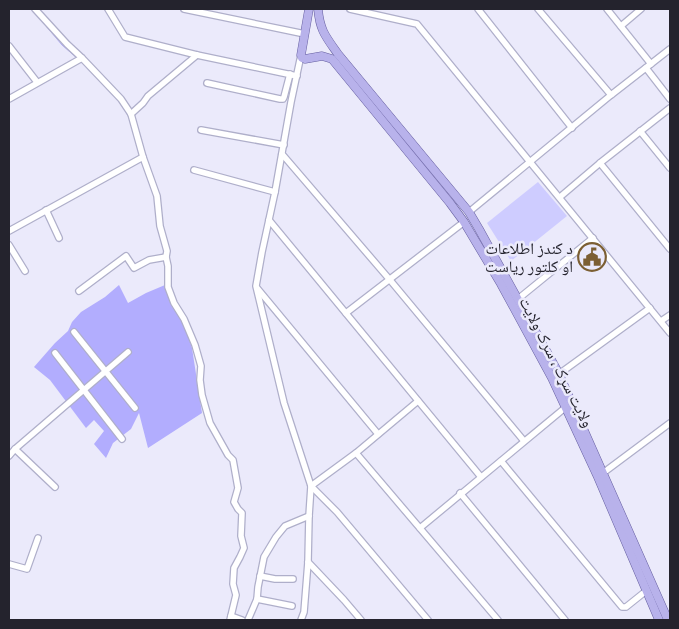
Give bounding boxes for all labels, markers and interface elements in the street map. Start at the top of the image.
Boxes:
place label: د کندز اطلاعات او کلتور ریاست [485,237,573,277]
public building icon: د کندز اطلاعات او کلتور ریاست [577,242,607,272]
street label: ولایت سړک ، سرک ولایت [515,293,599,431]

